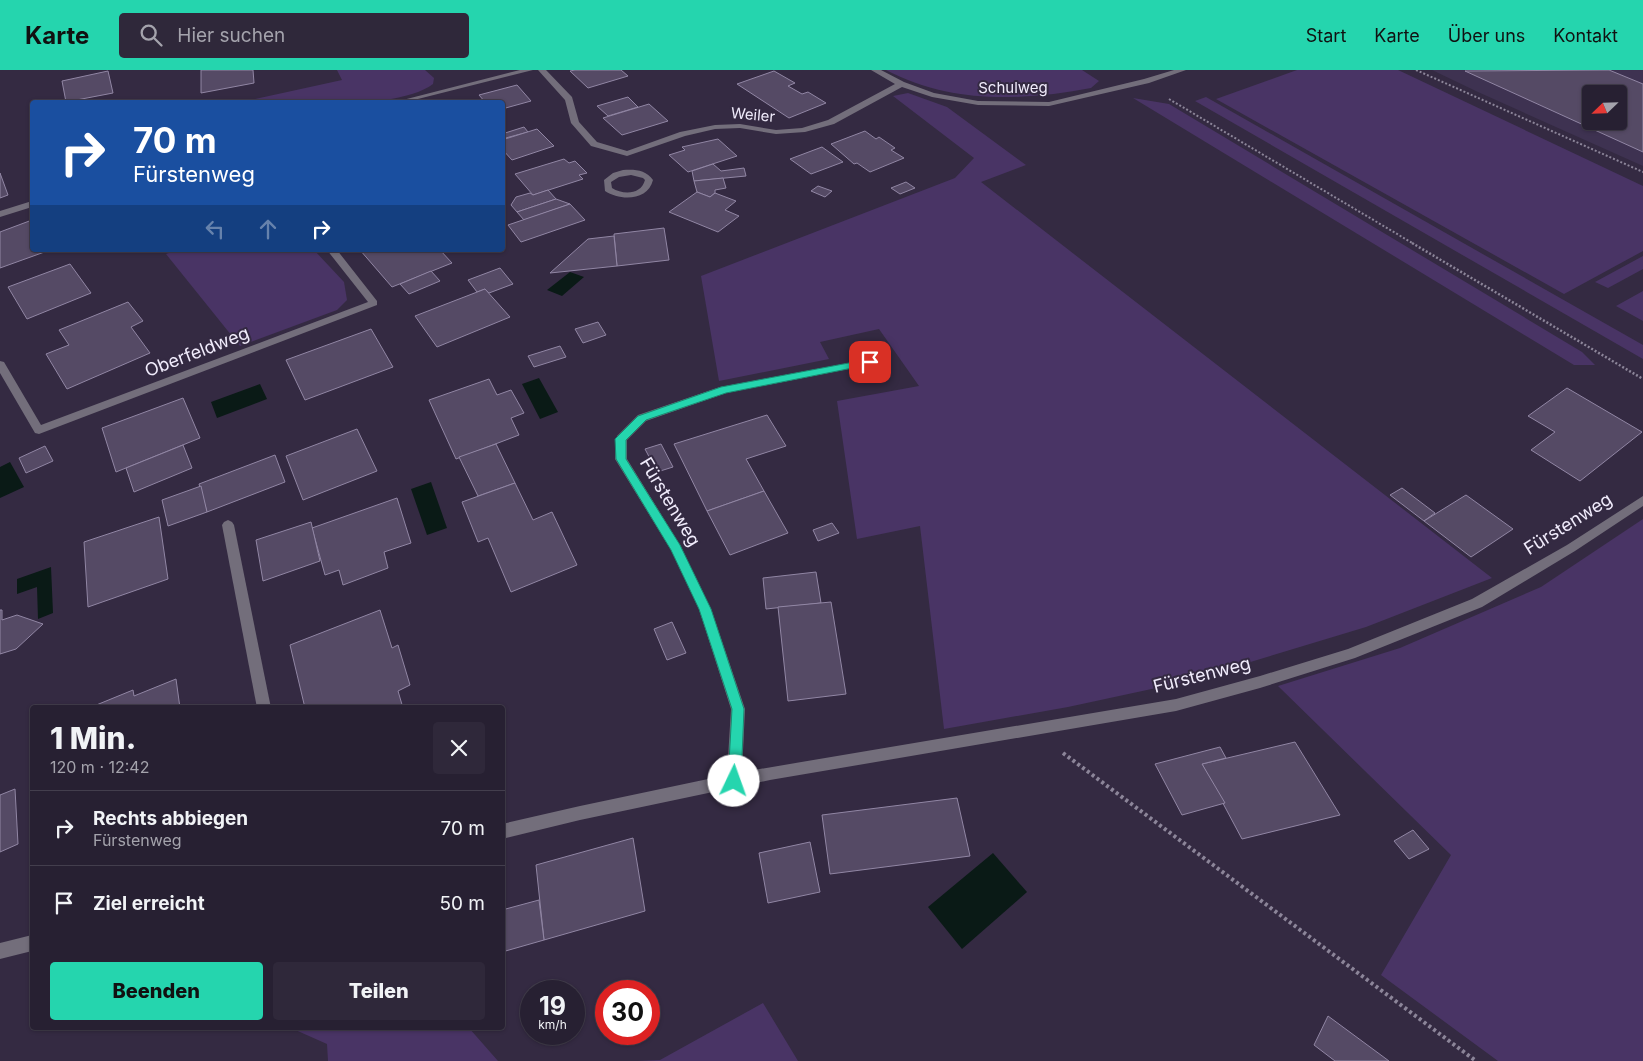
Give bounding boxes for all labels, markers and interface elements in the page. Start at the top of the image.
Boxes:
search box [119,13,469,58]
text: Karte [25,21,89,50]
icon: search [137,21,165,49]
text: Hier suchen [177,24,285,47]
text: Start [1306,25,1346,46]
text: Karte [1374,25,1420,46]
text: Über uns [1448,25,1525,46]
text: Kontakt [1553,25,1618,46]
street label: Schulweg [978,78,1048,97]
north arrow [1582,85,1628,130]
map controls [1582,85,1627,130]
street label: Weiler [730,103,776,126]
text: 70 m [133,119,217,161]
icon: right [50,120,115,185]
text: Fürstenweg [133,161,255,187]
icon: left [201,215,229,243]
icon: ahead [254,215,282,243]
icon: right [307,215,335,243]
street label: Oberfeldweg [142,322,252,381]
pin [849,341,891,383]
icon: arrive [856,348,884,376]
street label: Fürstenweg [636,454,705,550]
street label: Fürstenweg [1520,488,1616,559]
street label: Fürstenweg [1151,652,1253,697]
text: 1 Min. [50,720,136,756]
button: close [433,722,485,774]
position arrow [707,754,759,806]
text: 120 m · 12:42 [50,757,149,777]
text: Rechts abbiegen [93,807,248,830]
icon: right [50,814,78,842]
text: 70 m [441,817,485,840]
text: Fürstenweg [93,830,182,850]
icon: arrive [50,889,78,917]
text: Ziel erreicht [93,892,205,915]
text: 50 m [439,892,485,915]
button: Beenden [50,962,263,1020]
button: Teilen [273,962,485,1020]
speed limit sign: 30 [595,980,660,1045]
text: 19 [539,991,566,1021]
text: km/h [538,1017,567,1032]

